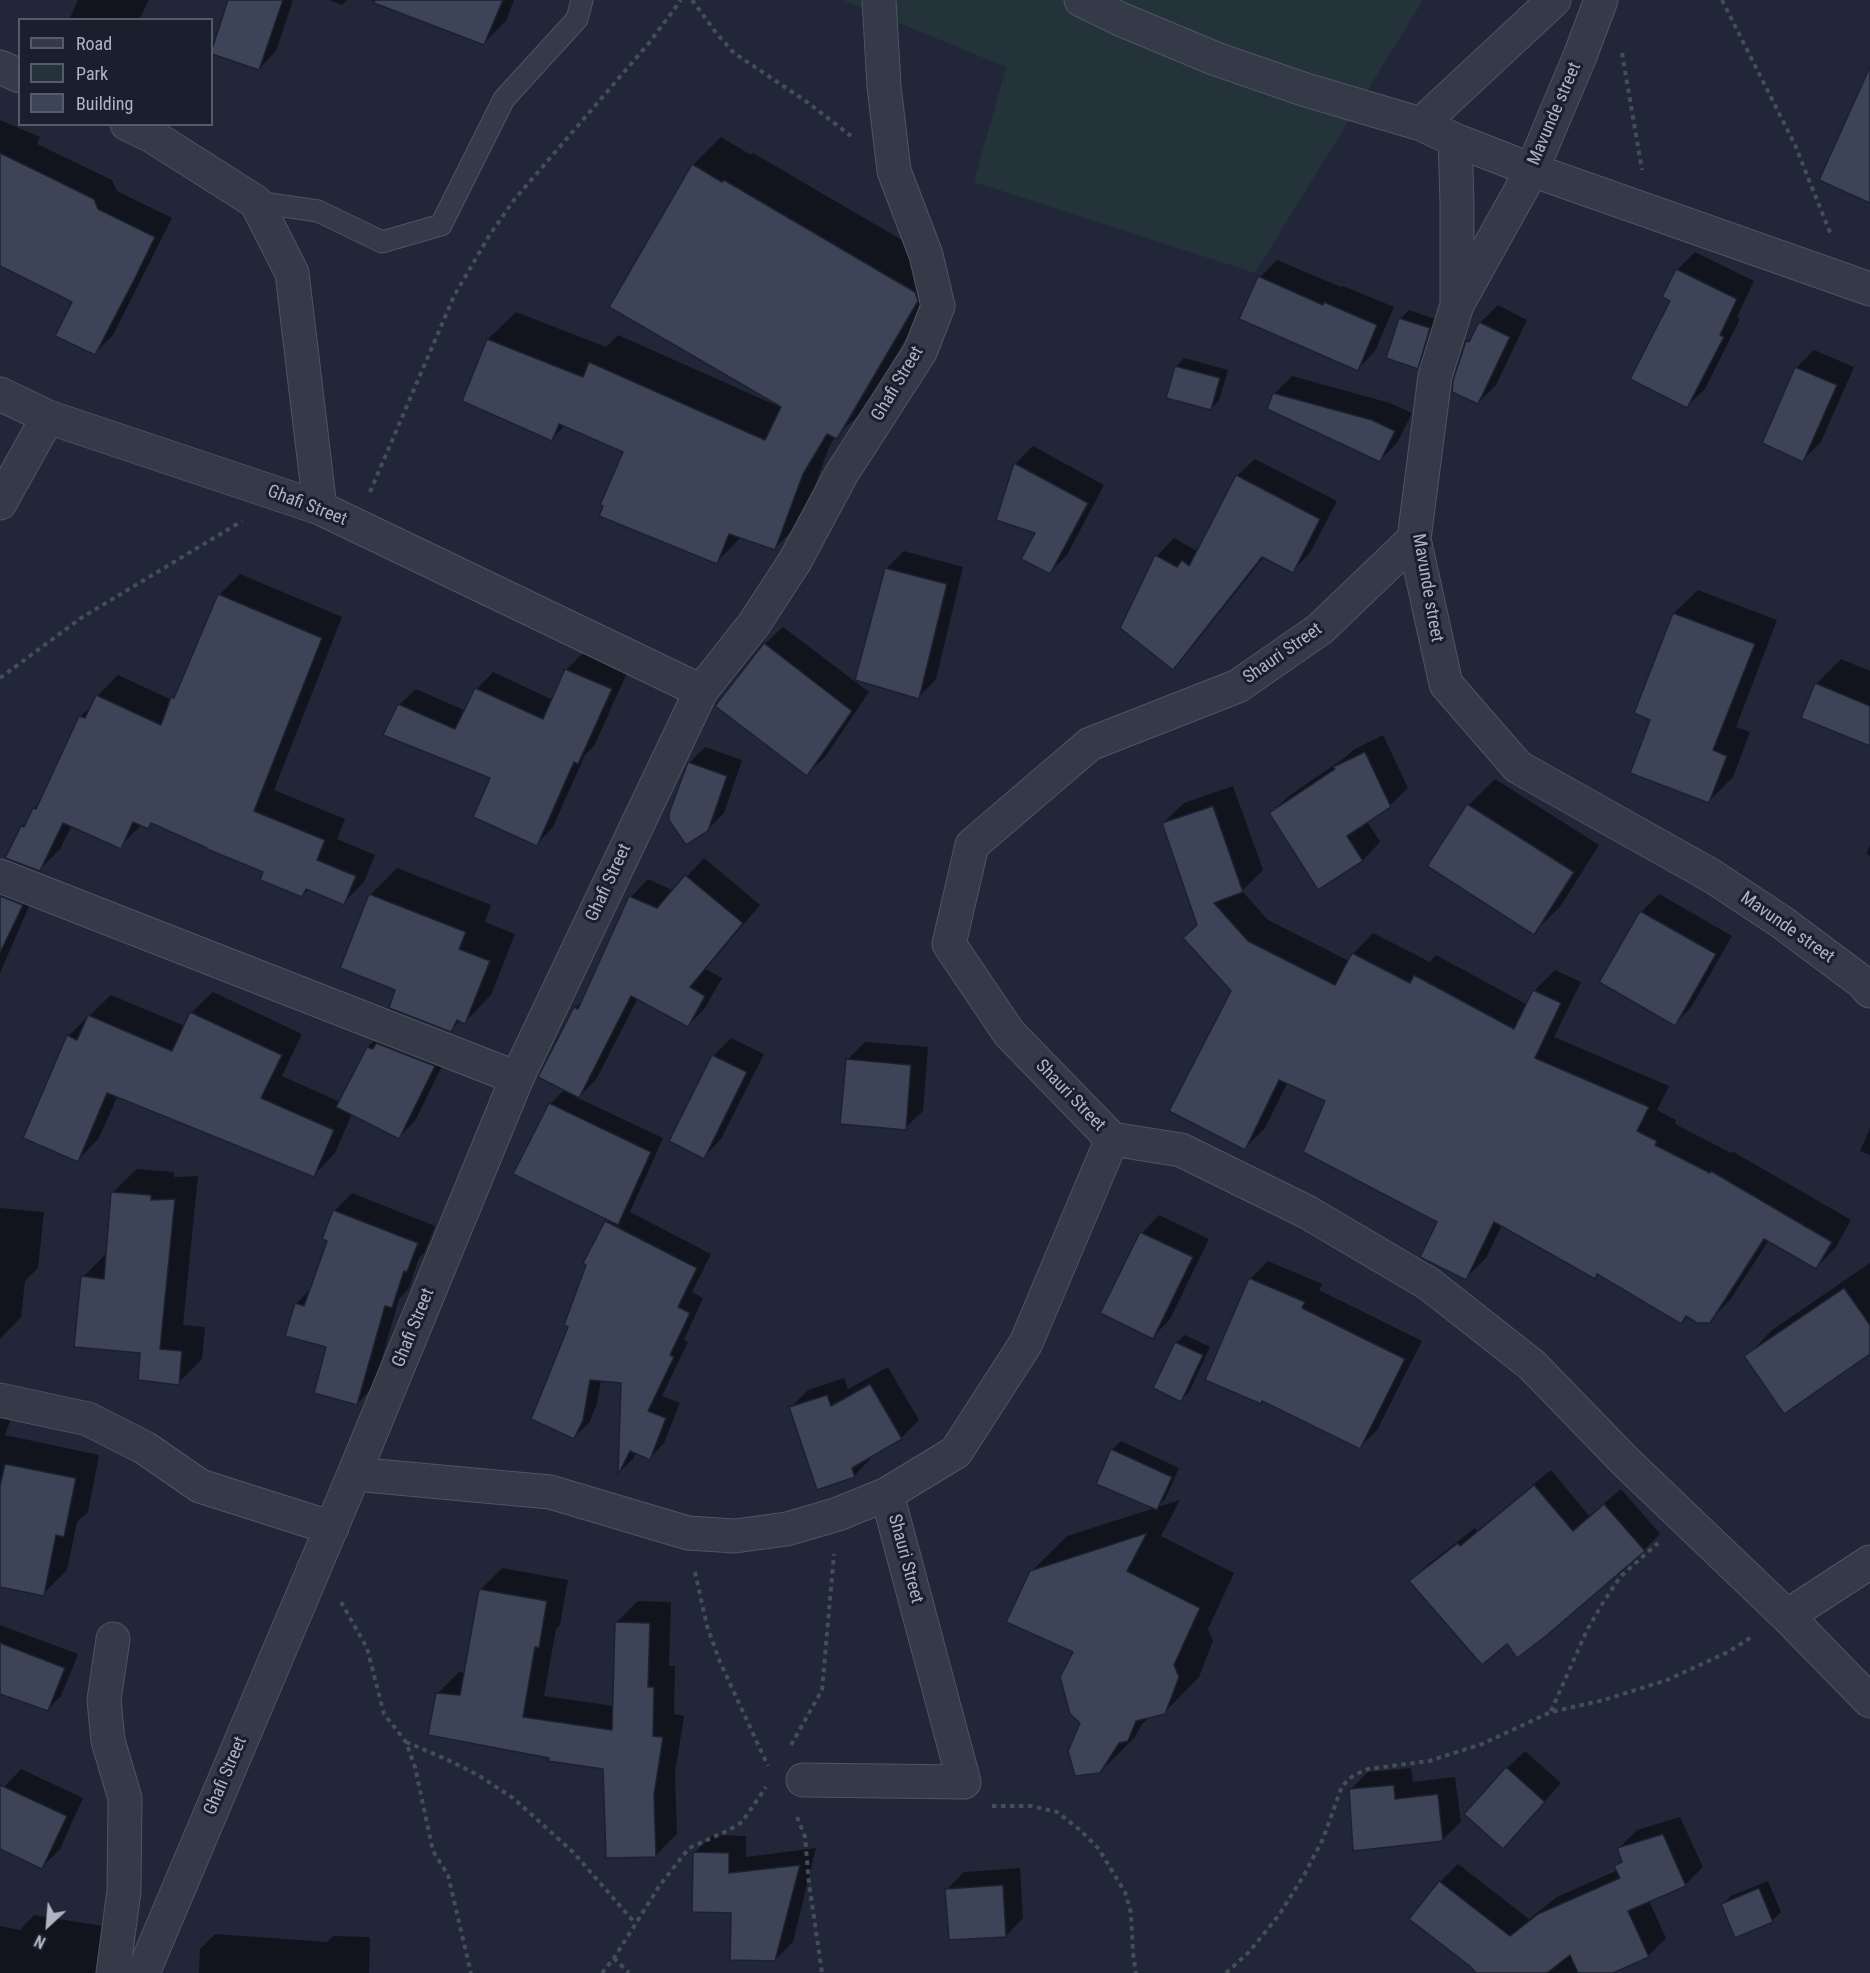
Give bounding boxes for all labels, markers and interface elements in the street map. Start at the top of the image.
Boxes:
legend [18,18,213,126]
text: Road [76,33,112,54]
street label: Mavunde street [1524,59,1586,169]
text: Park [76,63,108,84]
text: Building [76,93,133,114]
street label: Ghafi Street [867,343,929,425]
street label: Ghafi Street [264,481,350,531]
street label: Mavunde street [1407,532,1447,644]
street label: Shauri Street [1239,619,1327,689]
street label: Ghafi Street [582,841,636,925]
street label: Mavunde street [1736,888,1838,968]
street label: Shauri Street [1031,1056,1109,1136]
street label: Ghafi Street [388,1285,440,1371]
street label: Shauri Street [883,1512,927,1606]
street label: Ghafi Street [200,1734,252,1818]
north arrow [18,1895,78,1955]
text: N [31,1931,48,1952]

